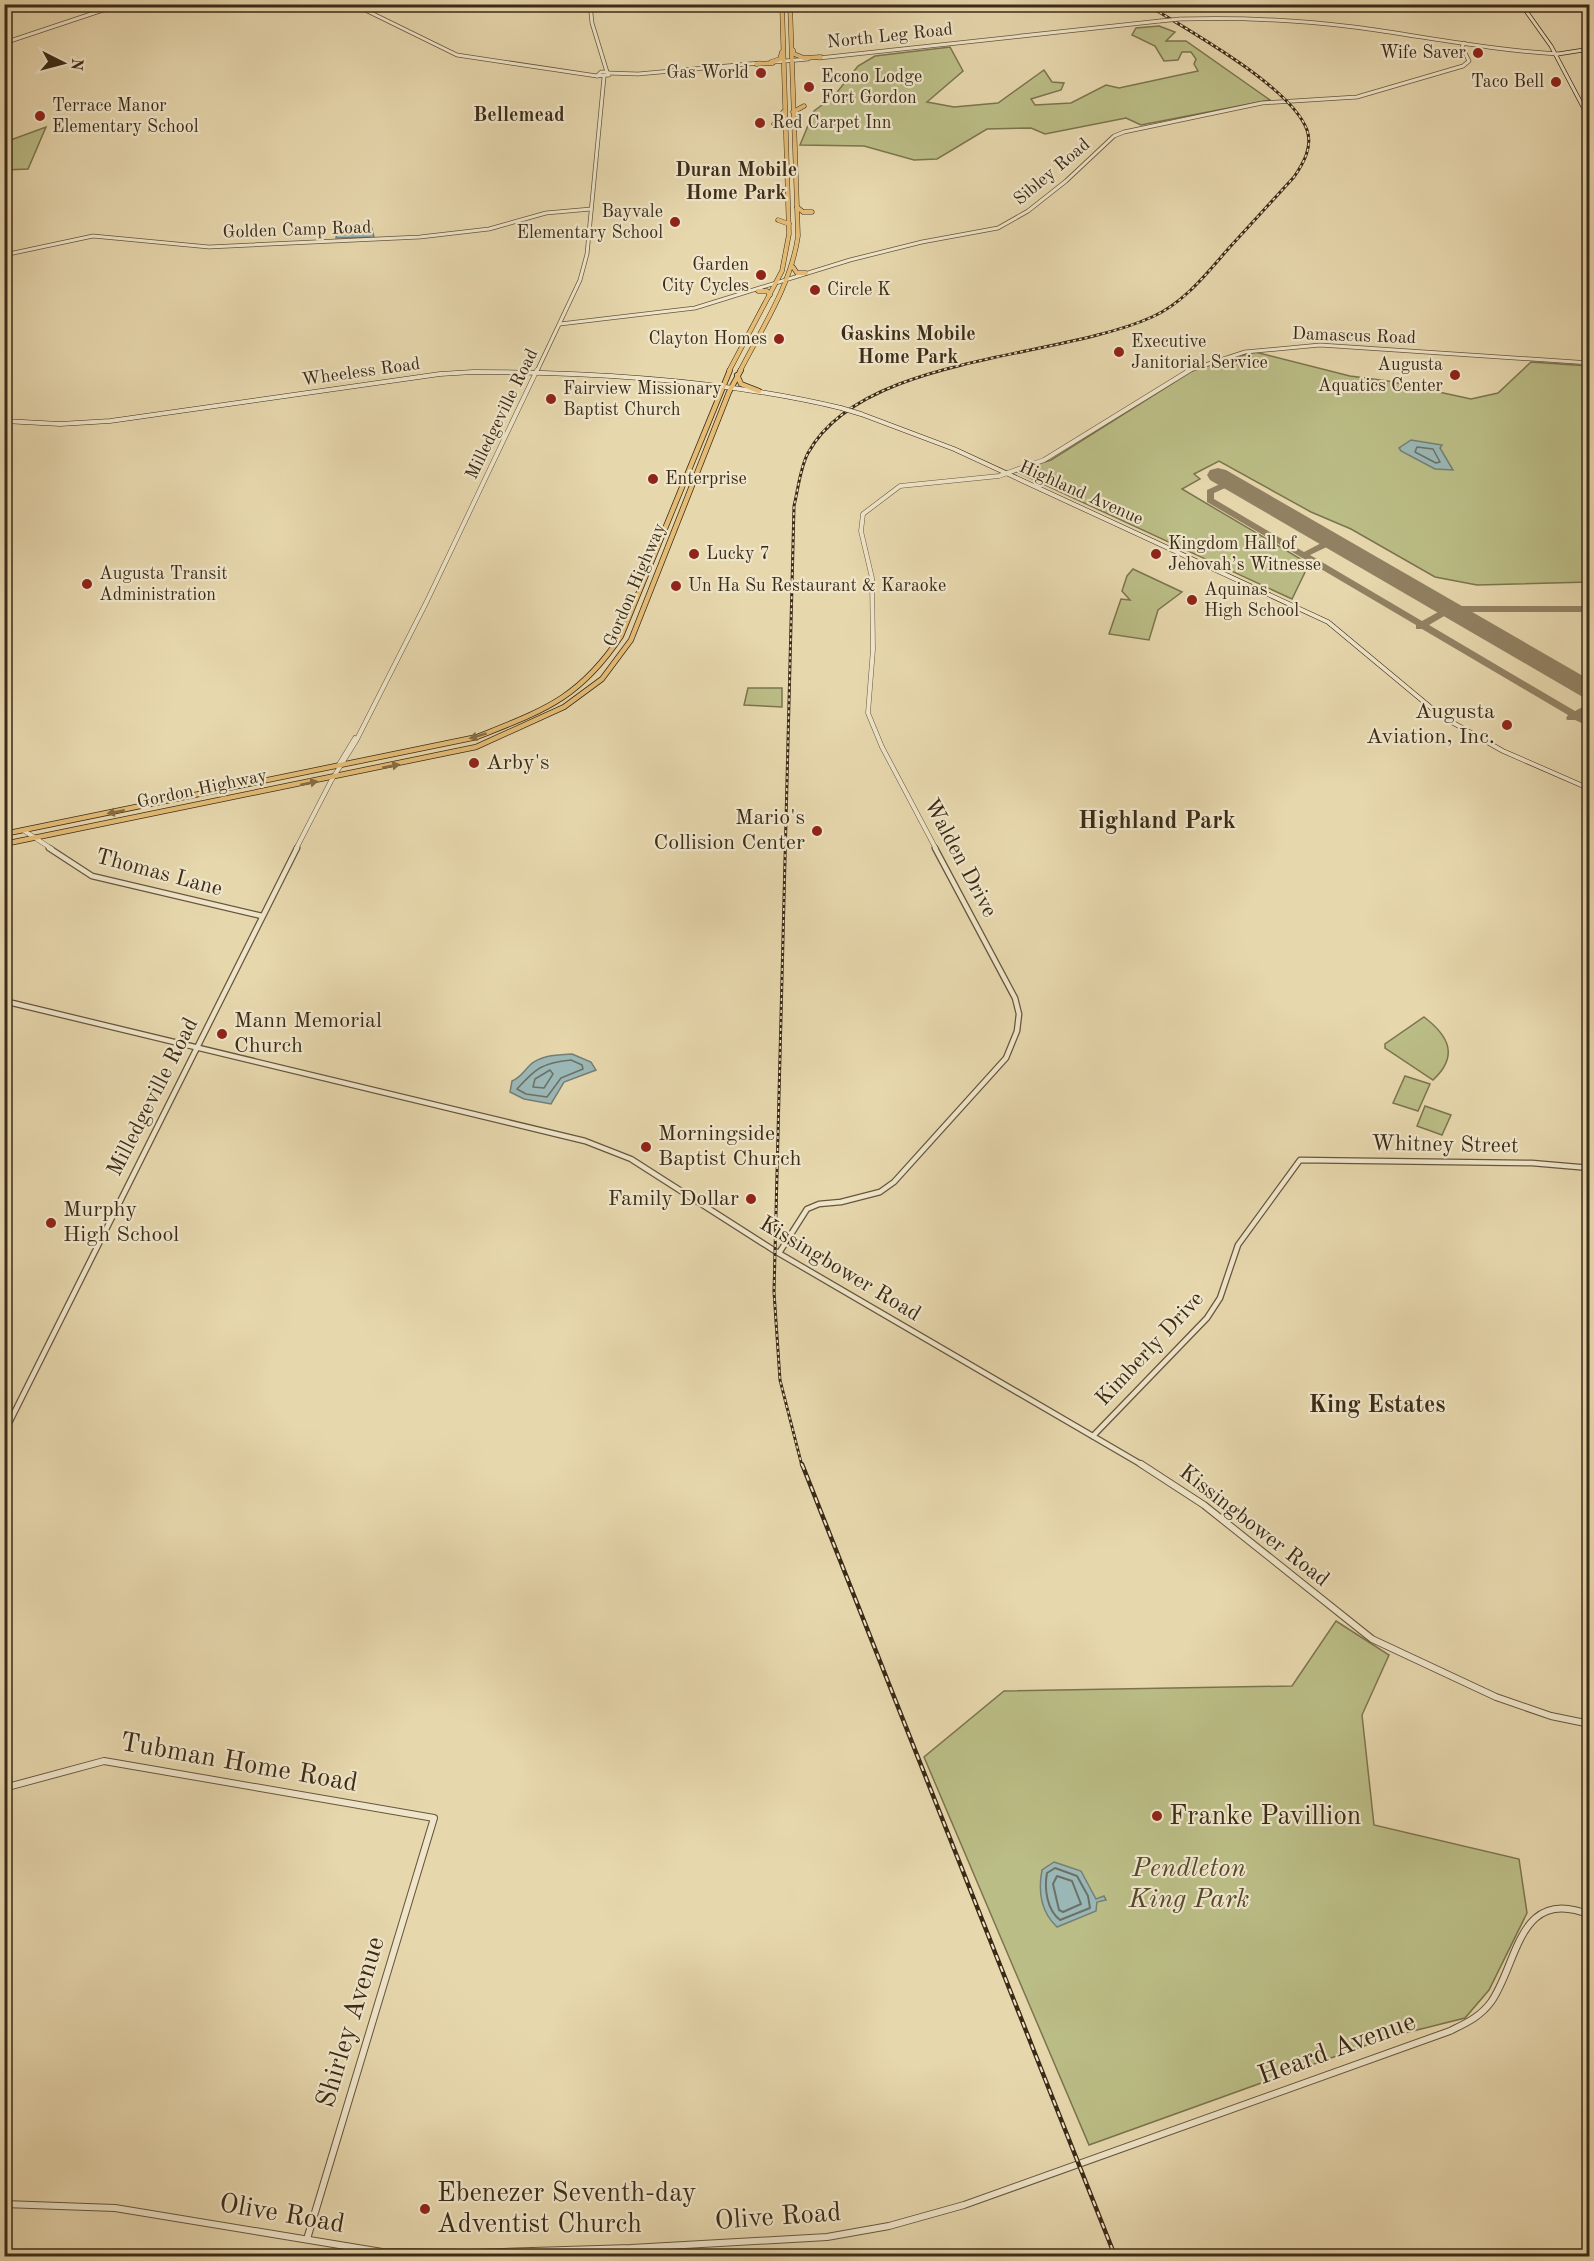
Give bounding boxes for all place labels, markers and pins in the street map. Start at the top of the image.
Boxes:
place label: Wife Saver [1380,44,1467,62]
marker: Wife Saver [1471,46,1485,60]
place label: Gas World [666,64,749,82]
marker: Gas World [754,66,768,80]
place label: Econo Lodge Fort Gordon [821,68,922,107]
place label: Taco Bell [1471,73,1544,91]
marker: Taco Bell [1549,75,1563,89]
marker: Econo Lodge Fort Gordon [802,80,816,94]
place label: Terrace Manor Elementary School [52,97,199,136]
marker: Terrace Manor Elementary School [33,109,47,123]
place label: Red Carpet Inn [772,114,892,132]
marker: Red Carpet Inn [753,116,767,130]
place label: Bayvale Elementary School [516,203,663,242]
marker: Bayvale Elementary School [668,215,682,229]
place label: Garden City Cycles [662,256,749,295]
marker: Garden City Cycles [754,268,768,282]
place label: Circle K [827,281,891,299]
marker: Circle K [808,283,822,297]
place label: Clayton Homes [648,330,767,348]
marker: Clayton Homes [772,332,786,346]
place label: Executive Janitorial Service [1131,333,1268,372]
marker: Executive Janitorial Service [1112,345,1126,359]
place label: Augusta Aquatics Center [1318,356,1444,395]
marker: Augusta Aquatics Center [1448,368,1462,382]
place label: Fairview Missionary Baptist Church [563,380,722,419]
marker: Fairview Missionary Baptist Church [544,392,558,406]
place label: Enterprise [665,470,747,488]
marker: Enterprise [646,472,660,486]
place label: Kingdom Hall of Jehovah’s Witnesse [1168,535,1321,574]
place label: Lucky 7 [706,545,770,563]
marker: Lucky 7 [687,547,701,561]
marker: Kingdom Hall of Jehovah’s Witnesse [1149,547,1163,561]
place label: Augusta Transit Administration [99,565,228,604]
marker: Augusta Transit Administration [80,577,94,591]
place label: Un Ha Su Restaurant & Karaoke [688,577,946,595]
marker: Un Ha Su Restaurant & Karaoke [669,579,683,593]
place label: Aquinas High School [1204,581,1299,620]
marker: Aquinas High School [1185,593,1199,607]
place label: Augusta Aviation, Inc. [1366,701,1495,748]
marker: Augusta Aviation, Inc. [1500,718,1514,732]
place label: Arby's [486,752,550,774]
marker: Arby's [467,756,481,770]
place label: Mario's Collision Center [654,807,805,854]
marker: Mario's Collision Center [810,824,824,838]
place label: Mann Memorial Church [234,1010,382,1057]
marker: Mann Memorial Church [215,1027,229,1041]
place label: Morningside Baptist Church [658,1123,802,1170]
marker: Morningside Baptist Church [639,1140,653,1154]
place label: Family Dollar [608,1188,739,1210]
marker: Family Dollar [744,1192,758,1206]
place label: Murphy High School [63,1199,179,1246]
marker: Murphy High School [44,1216,58,1230]
place label: Franke Pavillion [1169,1803,1361,1830]
marker: Franke Pavillion [1150,1809,1164,1823]
place label: Ebenezer Seventh-day Adventist Church [437,2180,696,2238]
marker: Ebenezer Seventh-day Adventist Church [418,2202,432,2216]

